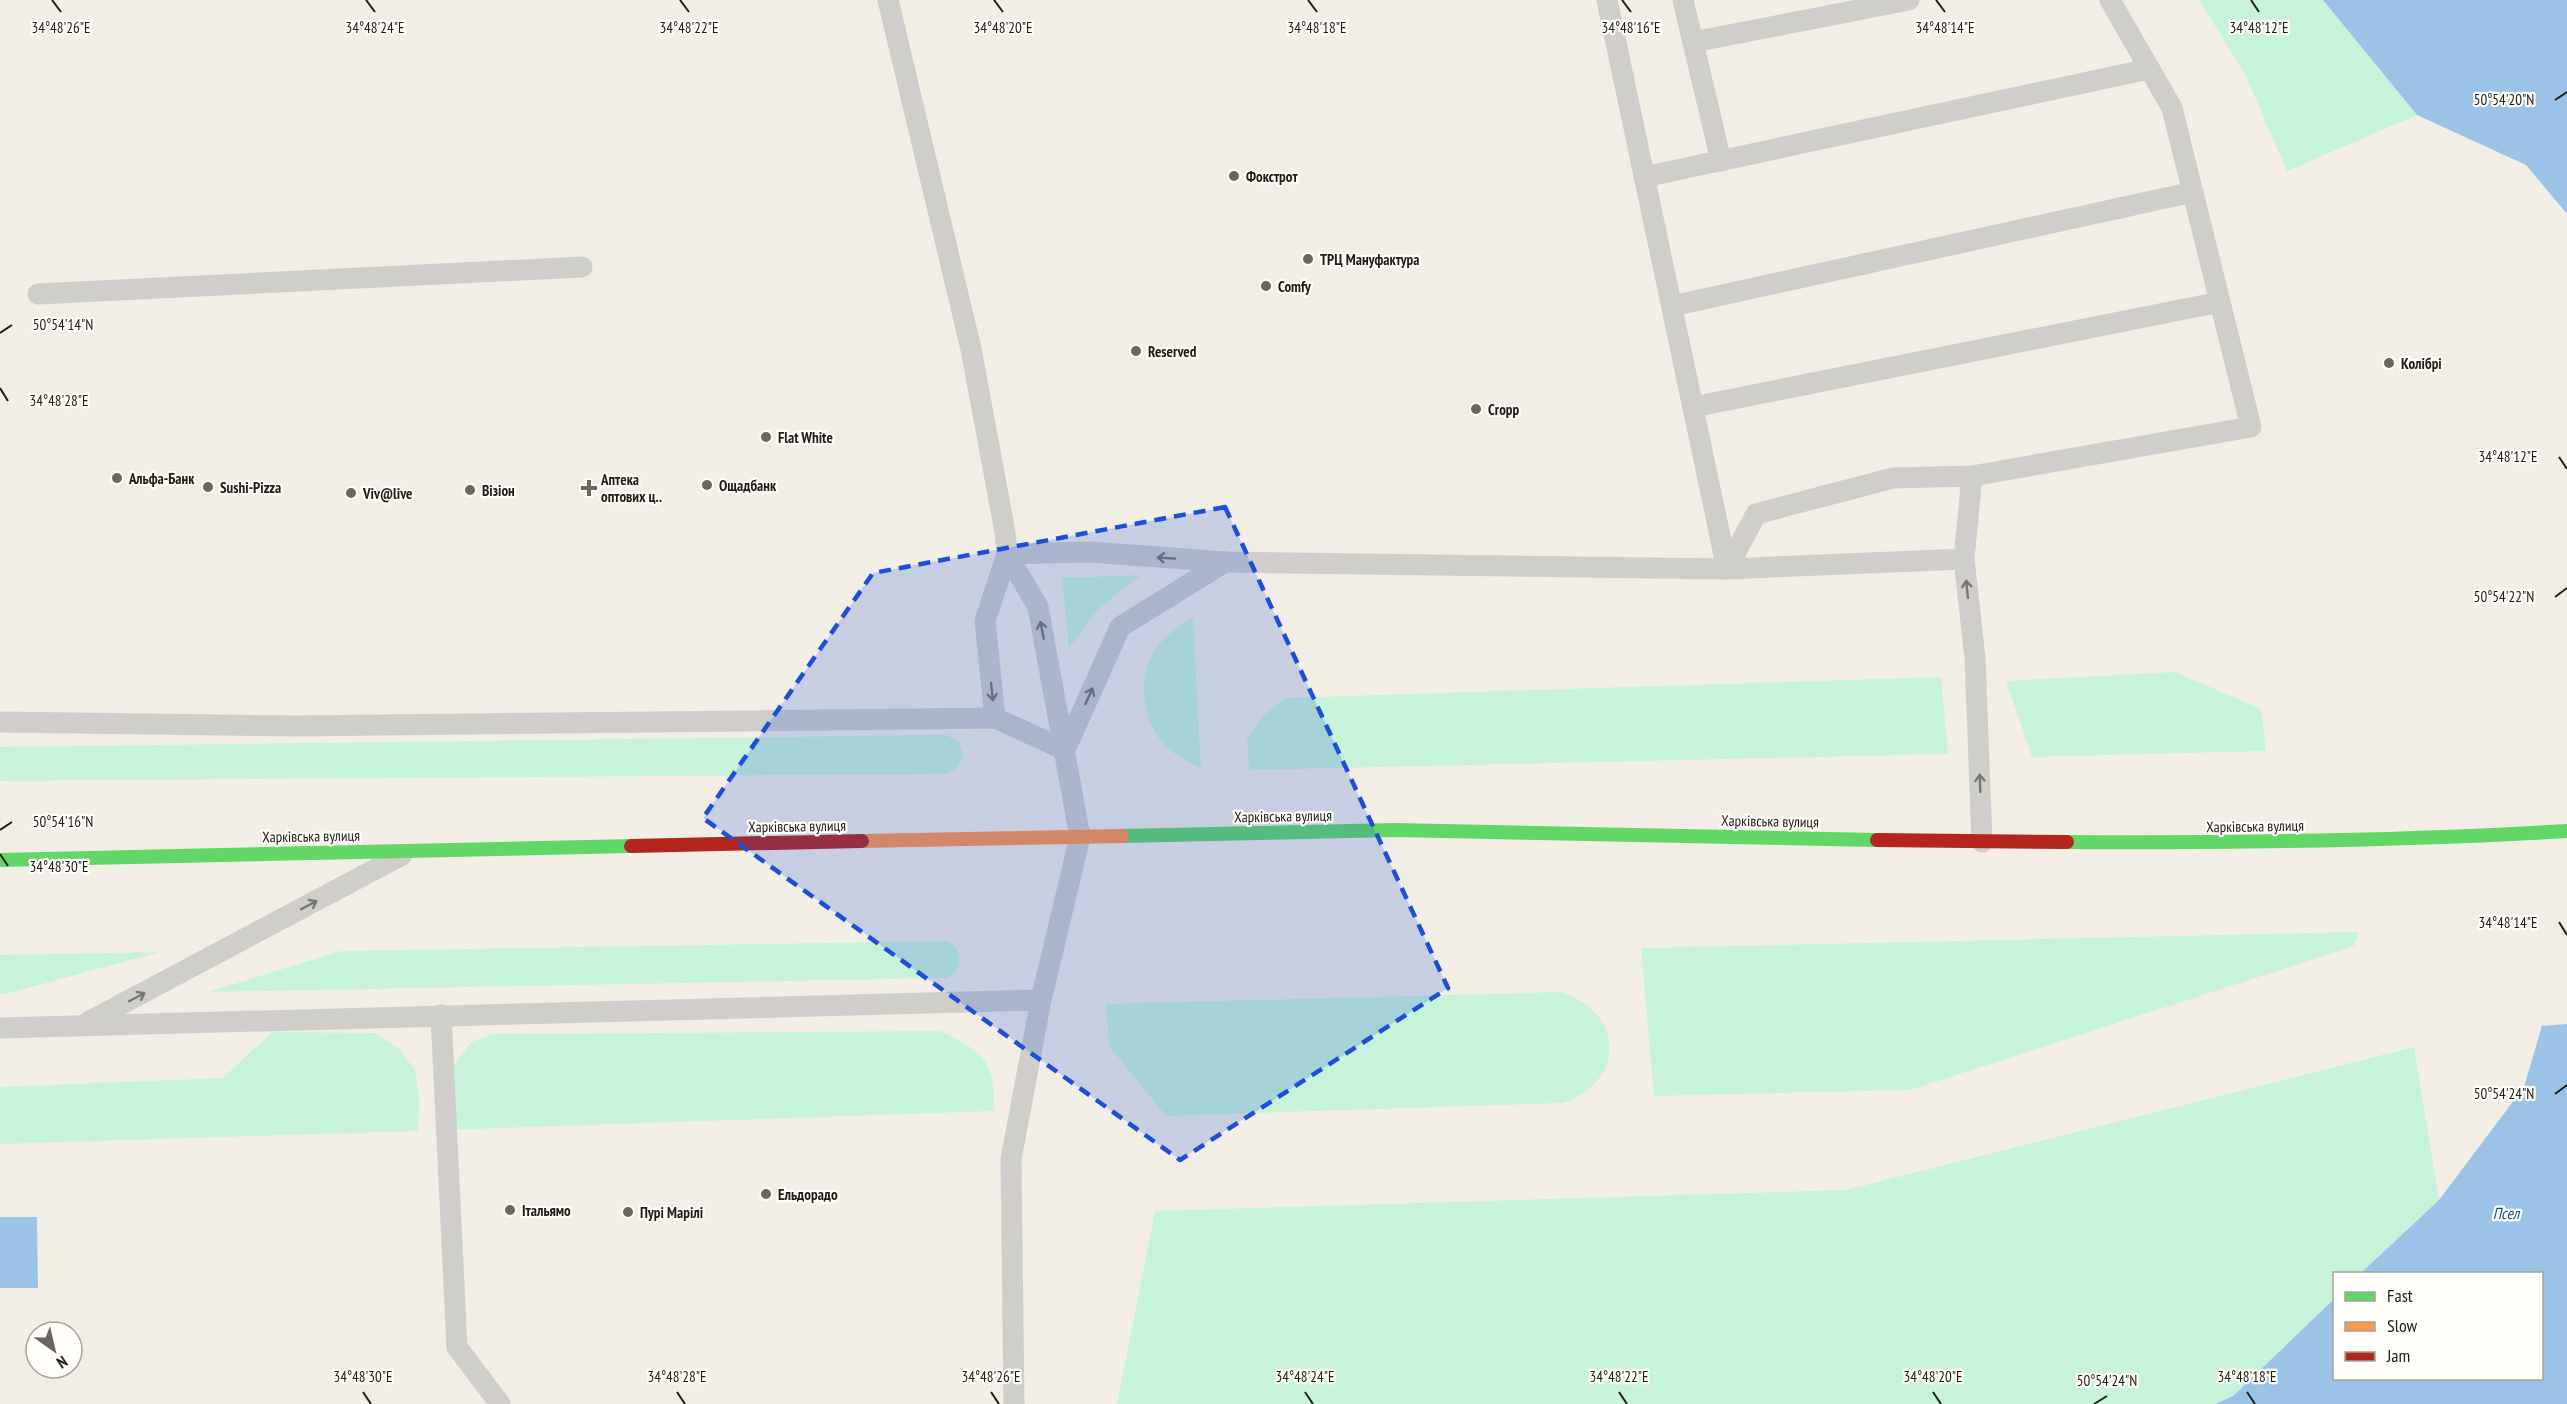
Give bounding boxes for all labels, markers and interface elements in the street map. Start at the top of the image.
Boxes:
text: 34°48'26"E [31,18,91,37]
text: 34°48'24"E [345,18,405,37]
text: 34°48'22"E [659,18,719,37]
text: 34°48'20"E [973,18,1033,37]
text: 34°48'18"E [1287,18,1347,37]
text: 34°48'16"E [1601,18,1661,37]
text: 34°48'14"E [1915,18,1975,37]
text: 34°48'12"E [2229,18,2289,37]
text: 50°54'20"N [2474,90,2534,109]
place label: Фокстрот [1246,167,1298,186]
marker: Фокстрот [1227,169,1241,183]
place label: ТРЦ Мануфактура [1320,250,1419,269]
marker: ТРЦ Мануфактура [1301,252,1315,266]
place label: Comfy [1278,277,1312,296]
marker: Comfy [1259,279,1273,293]
text: 50°54'14"N [33,315,93,334]
place label: Reserved [1148,342,1197,361]
marker: Reserved [1129,344,1143,358]
place label: Колібрі [2401,354,2442,373]
marker: Колібрі [2382,356,2396,370]
text: 34°48'28"E [29,391,89,410]
place label: Cropp [1488,400,1520,419]
marker: Cropp [1469,402,1483,416]
place label: Flat White [778,428,833,447]
marker: Flat White [759,430,773,444]
text: 34°48'12"E [2478,447,2538,466]
place label: Альфа-Банк [128,469,195,488]
place label: Аптека оптових ц.. [600,470,662,506]
marker: Альфа-Банк [110,471,124,485]
place label: Ощадбанк [719,476,777,495]
place label: Sushi-Pizza [220,478,281,497]
marker: Ощадбанк [700,478,714,492]
marker: Sushi-Pizza [201,480,215,494]
place label: Візіон [482,481,515,500]
marker: Аптека оптових ц.. [582,481,596,495]
marker: Візіон [463,483,477,497]
place label: Viv@live [362,484,412,503]
marker: Viv@live [344,486,358,500]
one-way arrow [1157,552,1177,563]
one-way arrow [1961,579,1972,599]
text: 50°54'22"N [2474,587,2534,606]
one-way arrow [1036,621,1047,641]
one-way arrow [987,682,998,702]
one-way arrow [1083,688,1095,706]
one-way arrow [1974,774,1985,794]
street label: Харківська вулиця [1234,806,1332,826]
street label: Харківська вулиця [1721,811,1819,831]
text: 50°54'16"N [33,812,93,831]
street label: Харківська вулиця [748,816,846,836]
street label: Харківська вулиця [2206,816,2304,836]
street label: Харківська вулиця [262,826,360,846]
text: 34°48'30"E [29,857,89,876]
one-way arrow [299,899,317,910]
text: 34°48'14"E [2478,913,2538,932]
one-way arrow [127,991,145,1002]
text: 50°54'24"N [2474,1084,2534,1103]
place label: Ельдорадо [778,1185,838,1204]
marker: Ельдорадо [759,1187,773,1201]
place label: Італьямо [522,1201,571,1220]
marker: Італьямо [503,1203,517,1217]
place label: Пурі Марілі [640,1203,703,1222]
water label: Псел [2493,1203,2521,1223]
marker: Пурі Марілі [621,1205,635,1219]
legend [2333,1272,2543,1380]
text: Fast [2387,1284,2413,1307]
text: Slow [2387,1314,2418,1337]
north arrow [24,1320,84,1380]
text: Jam [2386,1344,2410,1367]
text: N [53,1352,72,1373]
text: 34°48'30"E [333,1367,393,1386]
text: 34°48'28"E [647,1367,707,1386]
text: 34°48'26"E [961,1367,1021,1386]
text: 34°48'24"E [1275,1367,1335,1386]
text: 34°48'22"E [1589,1367,1649,1386]
text: 34°48'20"E [1903,1367,1963,1386]
text: 34°48'18"E [2217,1367,2277,1386]
text: 50°54'24"N [2077,1371,2137,1390]

